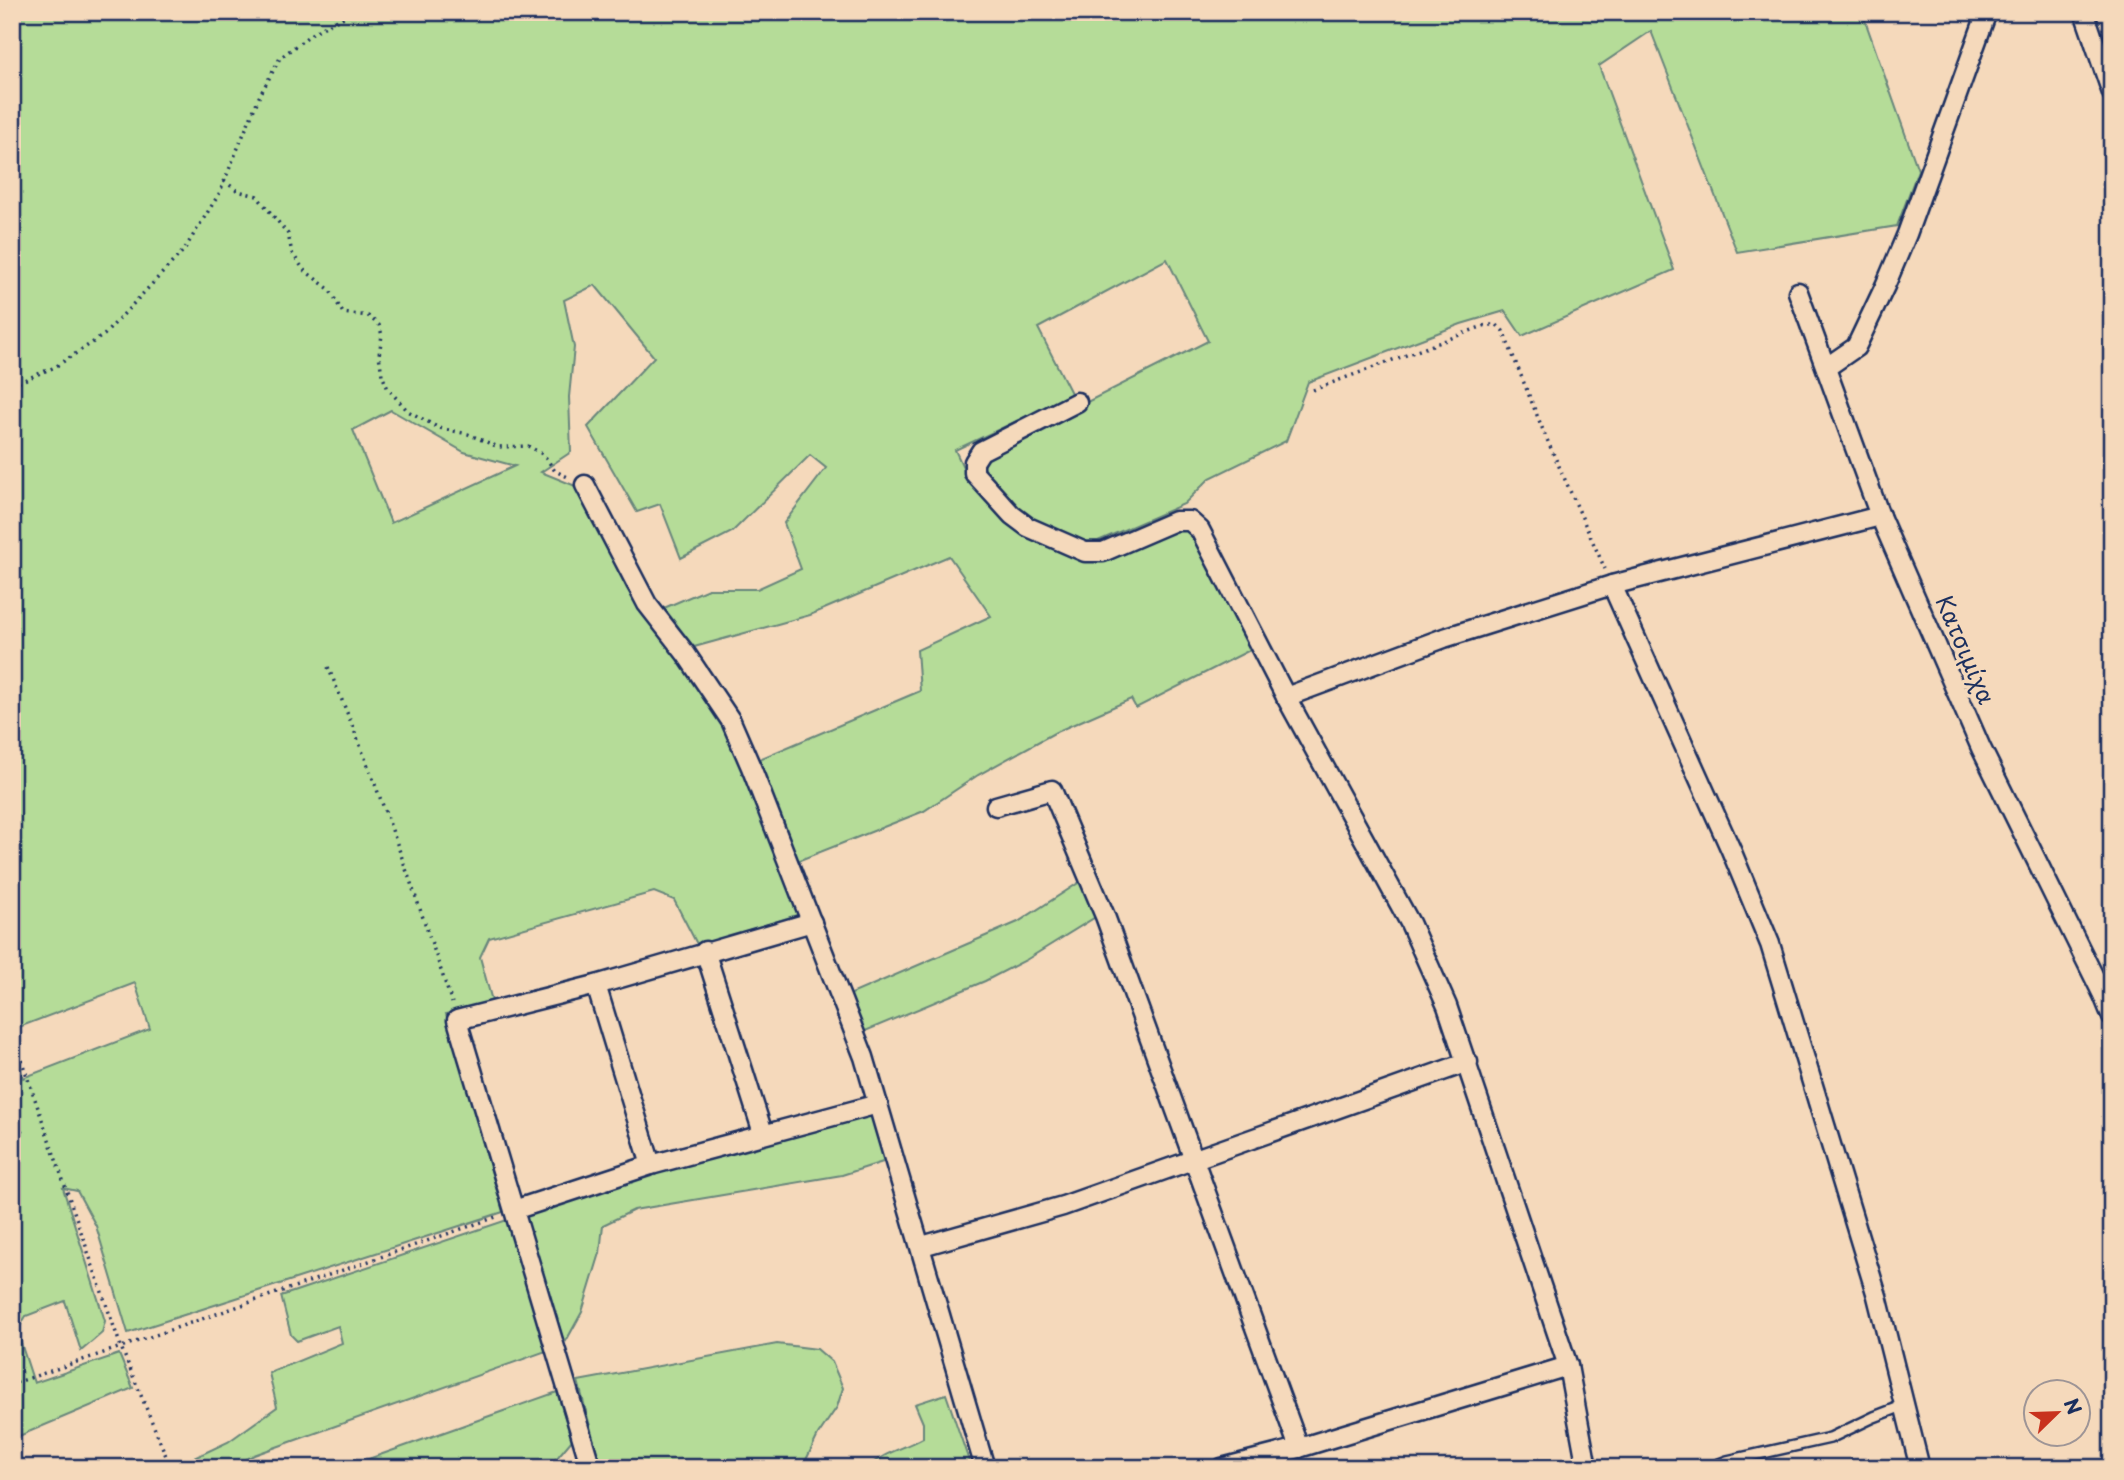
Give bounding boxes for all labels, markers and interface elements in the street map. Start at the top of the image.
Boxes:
street label: Κατσιμίχα [1928,589,2005,709]
north arrow [2022,1378,2092,1448]
text: N [2058,1394,2089,1418]

